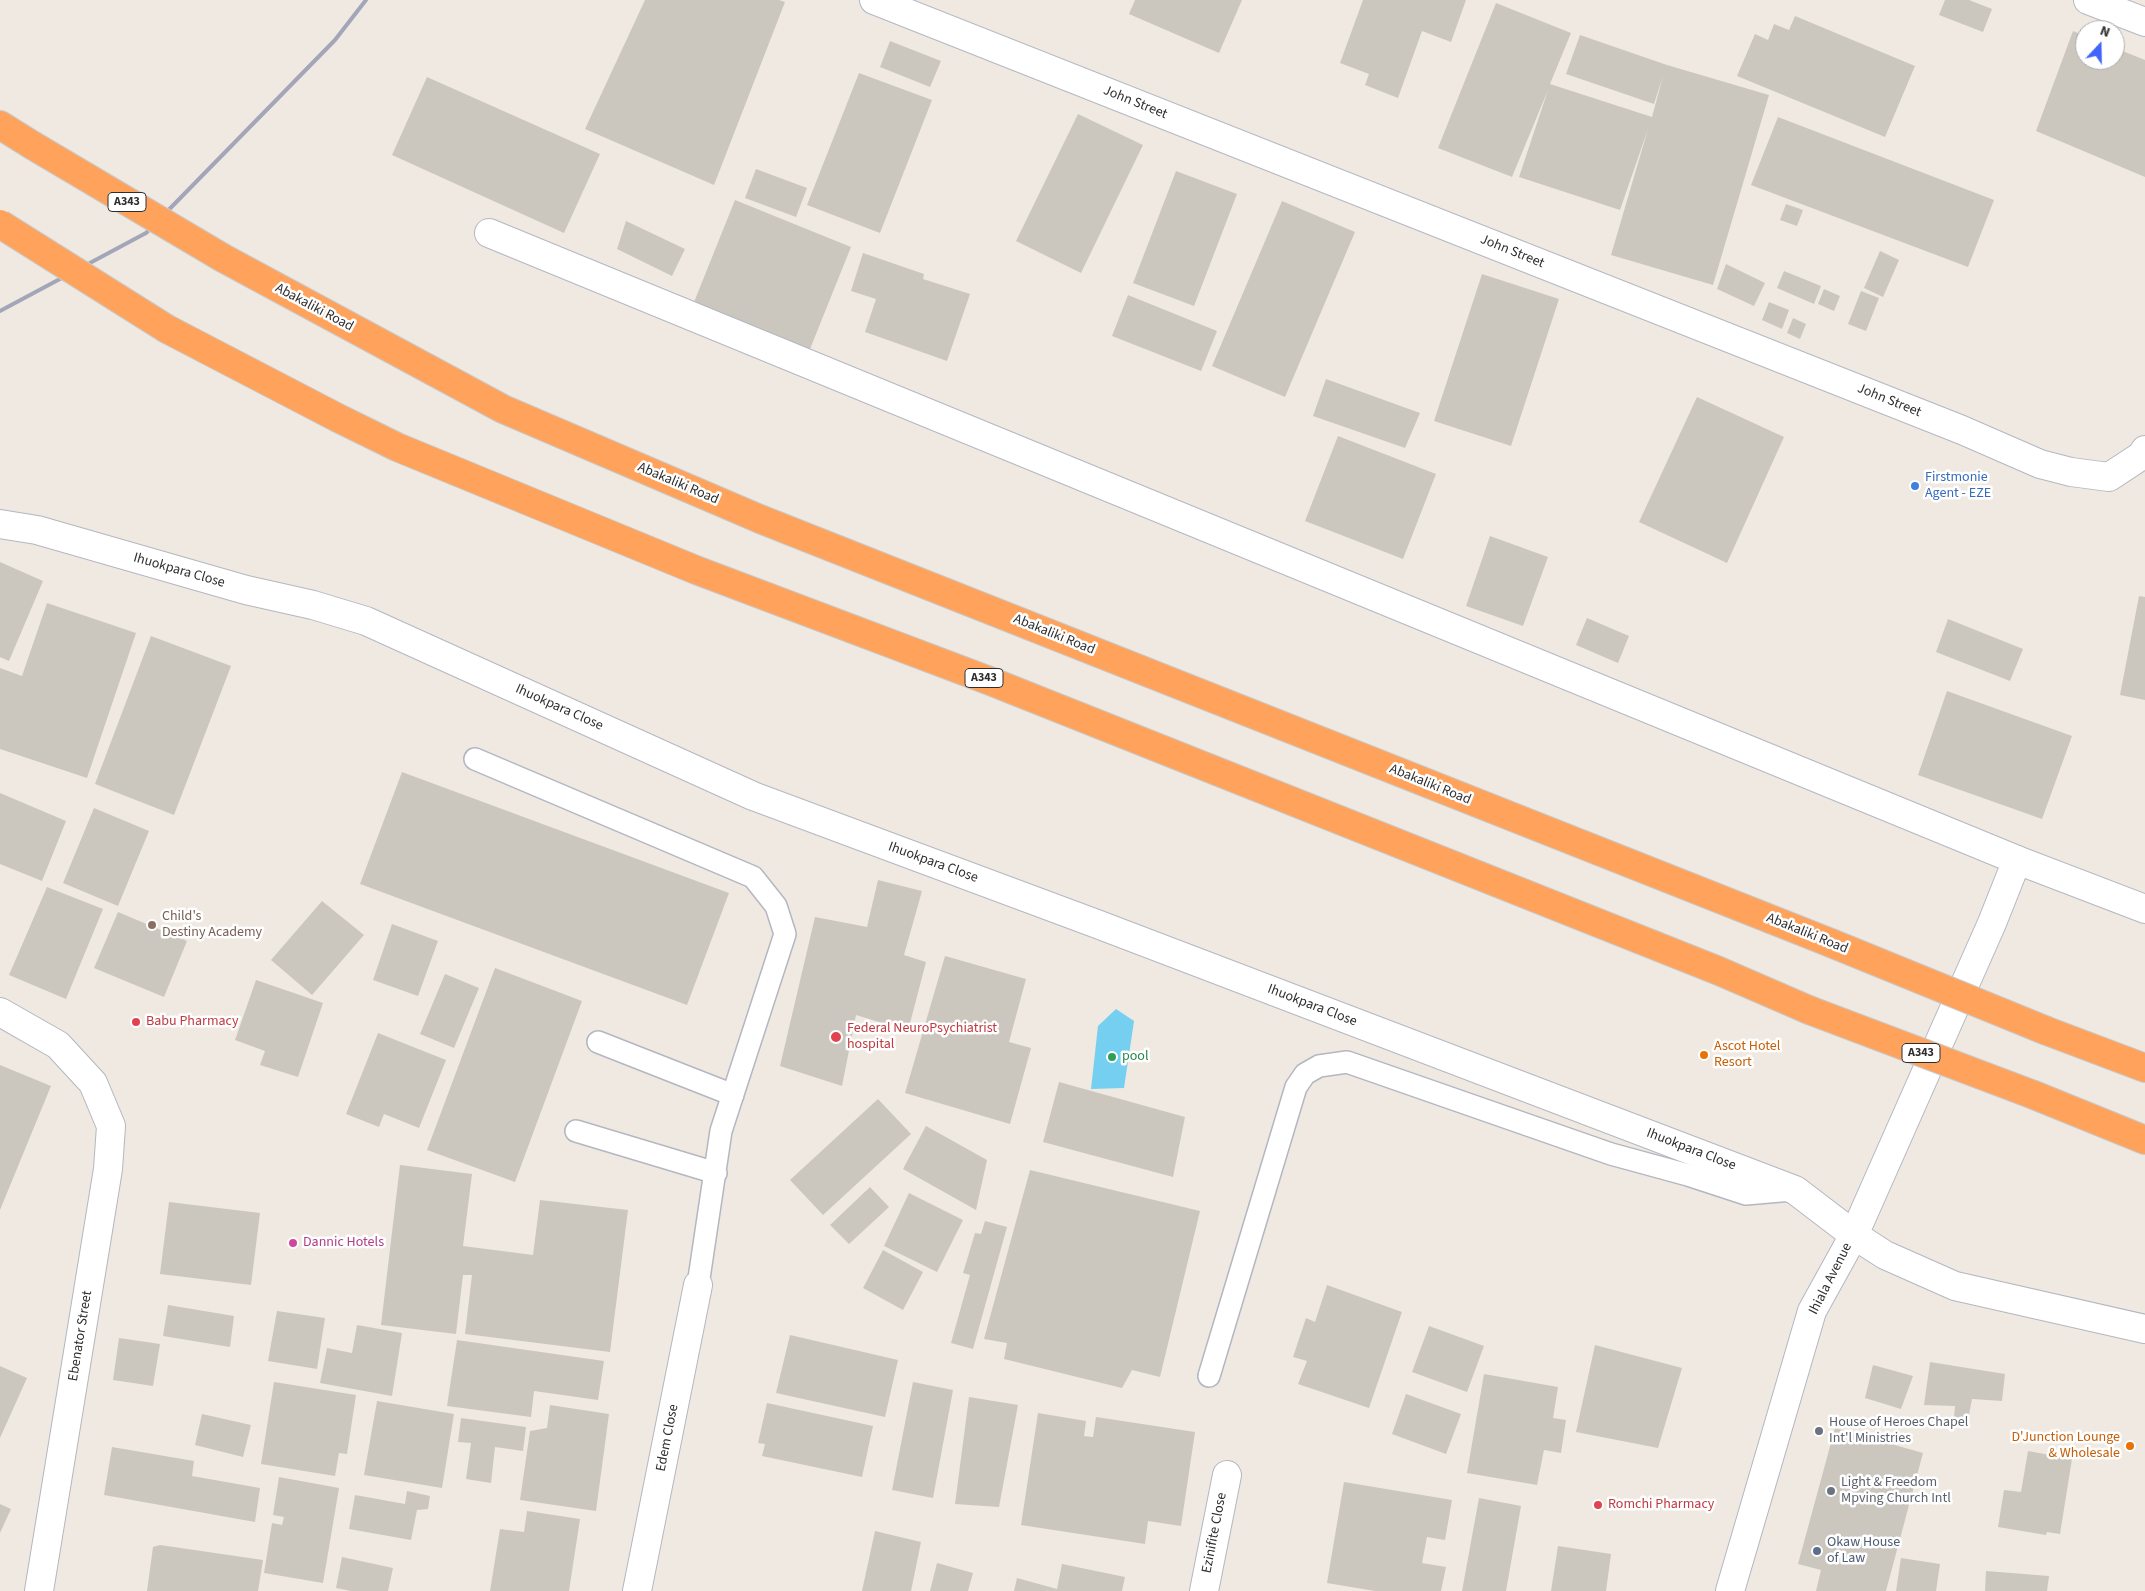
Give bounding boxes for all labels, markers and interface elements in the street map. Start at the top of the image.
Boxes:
north arrow [2075,20,2125,70]
text: N [2097,21,2113,43]
street label: John Street [1101,83,1169,123]
road number: A343 [108,192,146,212]
street label: John Street [1478,232,1546,272]
street label: Abakaliki Road [272,280,356,336]
street label: John Street [1855,381,1923,421]
street label: Abakaliki Road [635,459,721,509]
place label: Firstmonie Agent - EZE [1925,470,1991,502]
marker: Firstmonie Agent - EZE [1909,480,1921,492]
street label: Ihuokpara Close [131,550,227,592]
street label: Abakaliki Road [1011,611,1097,659]
road number: A343 [965,668,1003,688]
street label: Ihuokpara Close [512,681,606,735]
street label: Abakaliki Road [1387,761,1473,809]
street label: Ihuokpara Close [886,839,980,887]
place label: Child's Destiny Academy [162,909,262,942]
street label: Abakaliki Road [1764,910,1850,958]
marker: Child's Destiny Academy [146,919,158,931]
street label: Ihuokpara Close [1265,981,1359,1031]
place label: Babu Pharmacy [146,1014,239,1030]
marker: Babu Pharmacy [130,1016,142,1028]
place label: Federal NeuroPsychiatrist hospital [847,1021,997,1054]
marker: Federal NeuroPsychiatrist hospital [829,1030,843,1044]
place label: Ascot Hotel Resort [1714,1039,1780,1072]
road number: A343 [1902,1044,1940,1062]
place label: pool [1122,1049,1149,1065]
marker: Ascot Hotel Resort [1698,1049,1710,1061]
marker: pool [1106,1051,1118,1063]
street label: Ihuokpara Close [1644,1125,1738,1175]
place label: Dannic Hotels [303,1235,384,1251]
marker: Dannic Hotels [287,1237,299,1249]
street label: Ihiala Avenue [1806,1240,1856,1318]
street label: Ebenator Street [66,1290,96,1382]
street label: Edem Close [653,1403,683,1473]
place label: House of Heroes Chapel Int'l Ministries [1829,1415,1968,1448]
marker: House of Heroes Chapel Int'l Ministries [1813,1425,1825,1437]
place label: D'Junction Lounge & Wholesale [2011,1430,2120,1462]
marker: D'Junction Lounge & Wholesale [2124,1440,2136,1452]
place label: Light & Freedom Mpving Church Intl [1841,1475,1951,1508]
marker: Light & Freedom Mpving Church Intl [1825,1485,1837,1497]
street label: Ezinifite Close [1199,1491,1231,1575]
place label: Romchi Pharmacy [1608,1497,1714,1513]
marker: Romchi Pharmacy [1592,1499,1604,1511]
place label: Okaw House of Law [1827,1535,1900,1568]
marker: Okaw House of Law [1811,1545,1823,1557]

